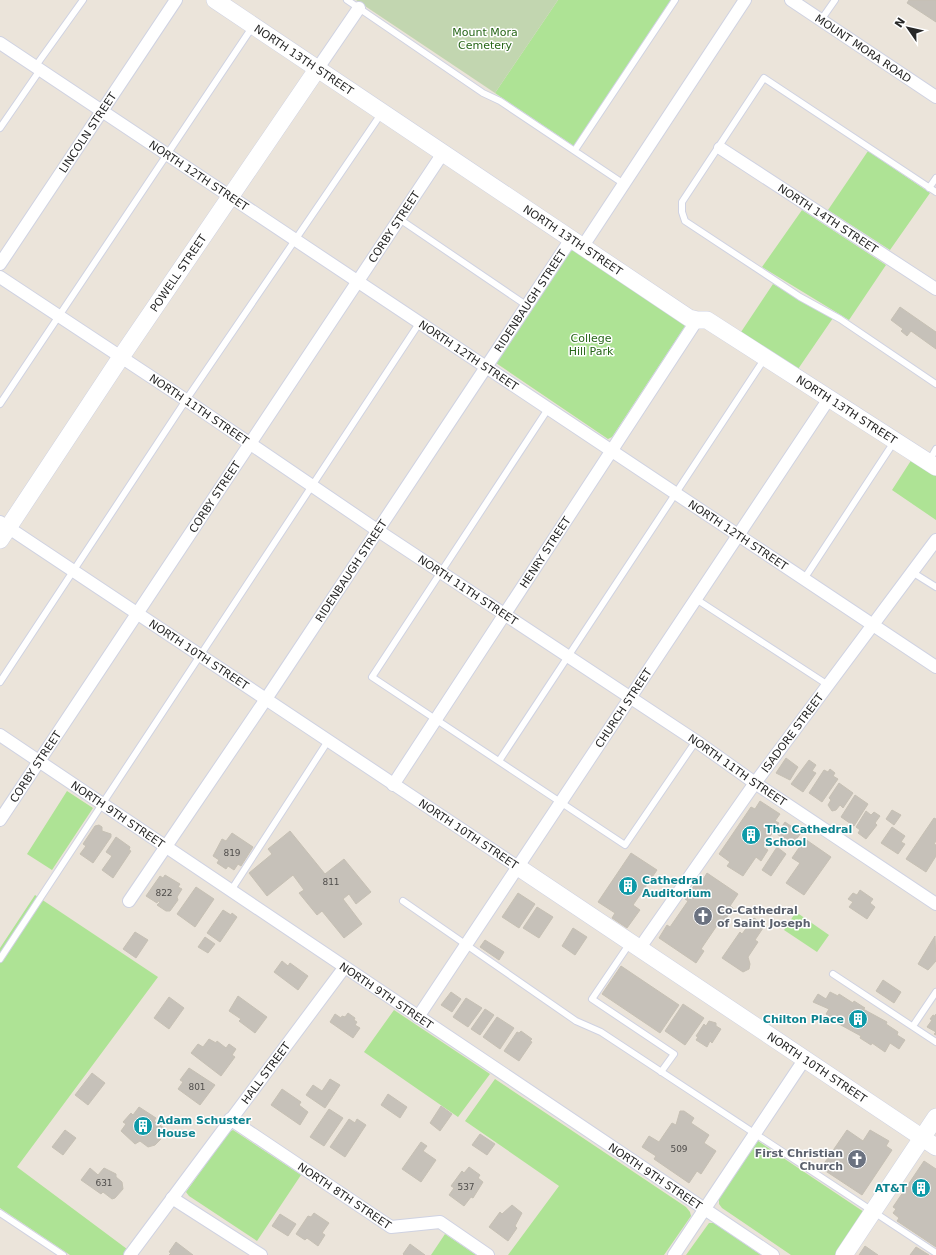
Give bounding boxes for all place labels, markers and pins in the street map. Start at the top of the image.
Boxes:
place label: The Cathedral School [765,823,852,849]
building icon: The Cathedral School [740,824,762,846]
place label: Cathedral Auditorium [642,874,711,900]
building icon: Cathedral Auditorium [617,875,639,897]
place label: Co-Cathedral of Saint Joseph [717,904,811,930]
church icon: Co-Cathedral of Saint Joseph [692,905,714,927]
building icon: Chilton Place [847,1008,869,1030]
place label: Chilton Place [763,1013,844,1026]
place label: Adam Schuster House [157,1114,251,1140]
building icon: Adam Schuster House [132,1115,154,1137]
place label: First Christian Church [755,1147,843,1173]
church icon: First Christian Church [846,1148,868,1170]
building icon: AT&T [910,1177,932,1199]
place label: AT&T [875,1182,907,1195]

